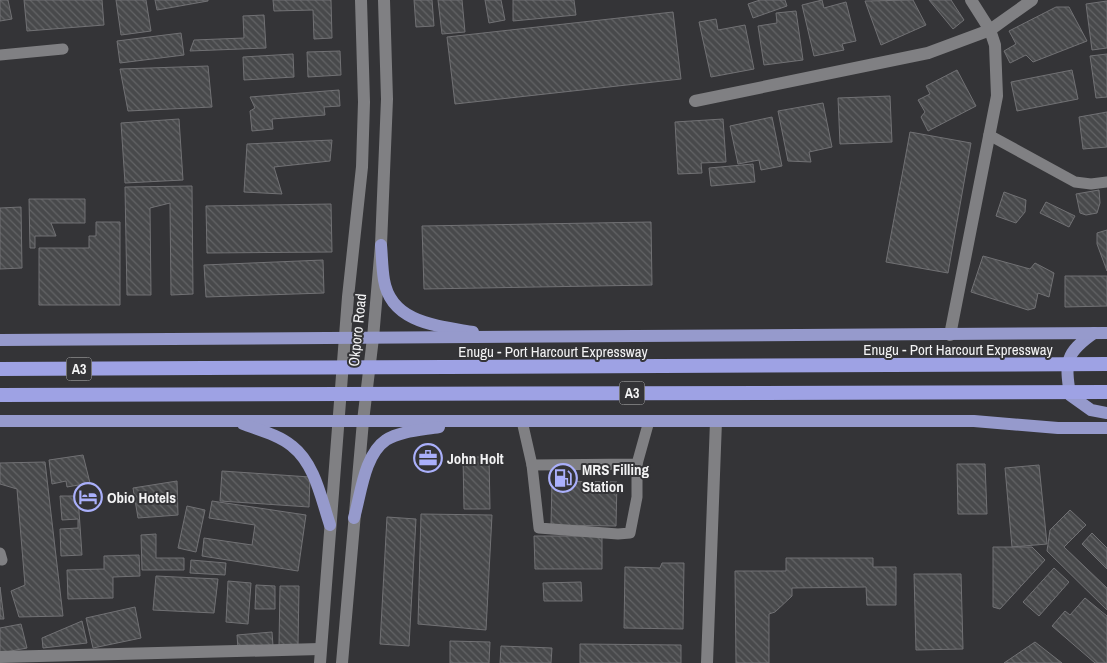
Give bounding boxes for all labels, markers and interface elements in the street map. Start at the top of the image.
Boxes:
street label: Okporo Road [343,293,371,367]
street label: Enugu - Port Harcourt Expressway [863,339,1054,360]
street label: Enugu - Port Harcourt Expressway [458,341,649,362]
road number: A3 [66,358,92,380]
road number: A3 [620,382,644,404]
office icon: John Holt [413,443,443,473]
place label: John Holt [447,448,504,469]
place label: MRS Filling Station [582,459,649,497]
fuel station icon: MRS Filling Station [548,463,578,493]
hotel icon: Obio Hotels [73,482,103,512]
place label: Obio Hotels [107,487,176,508]

